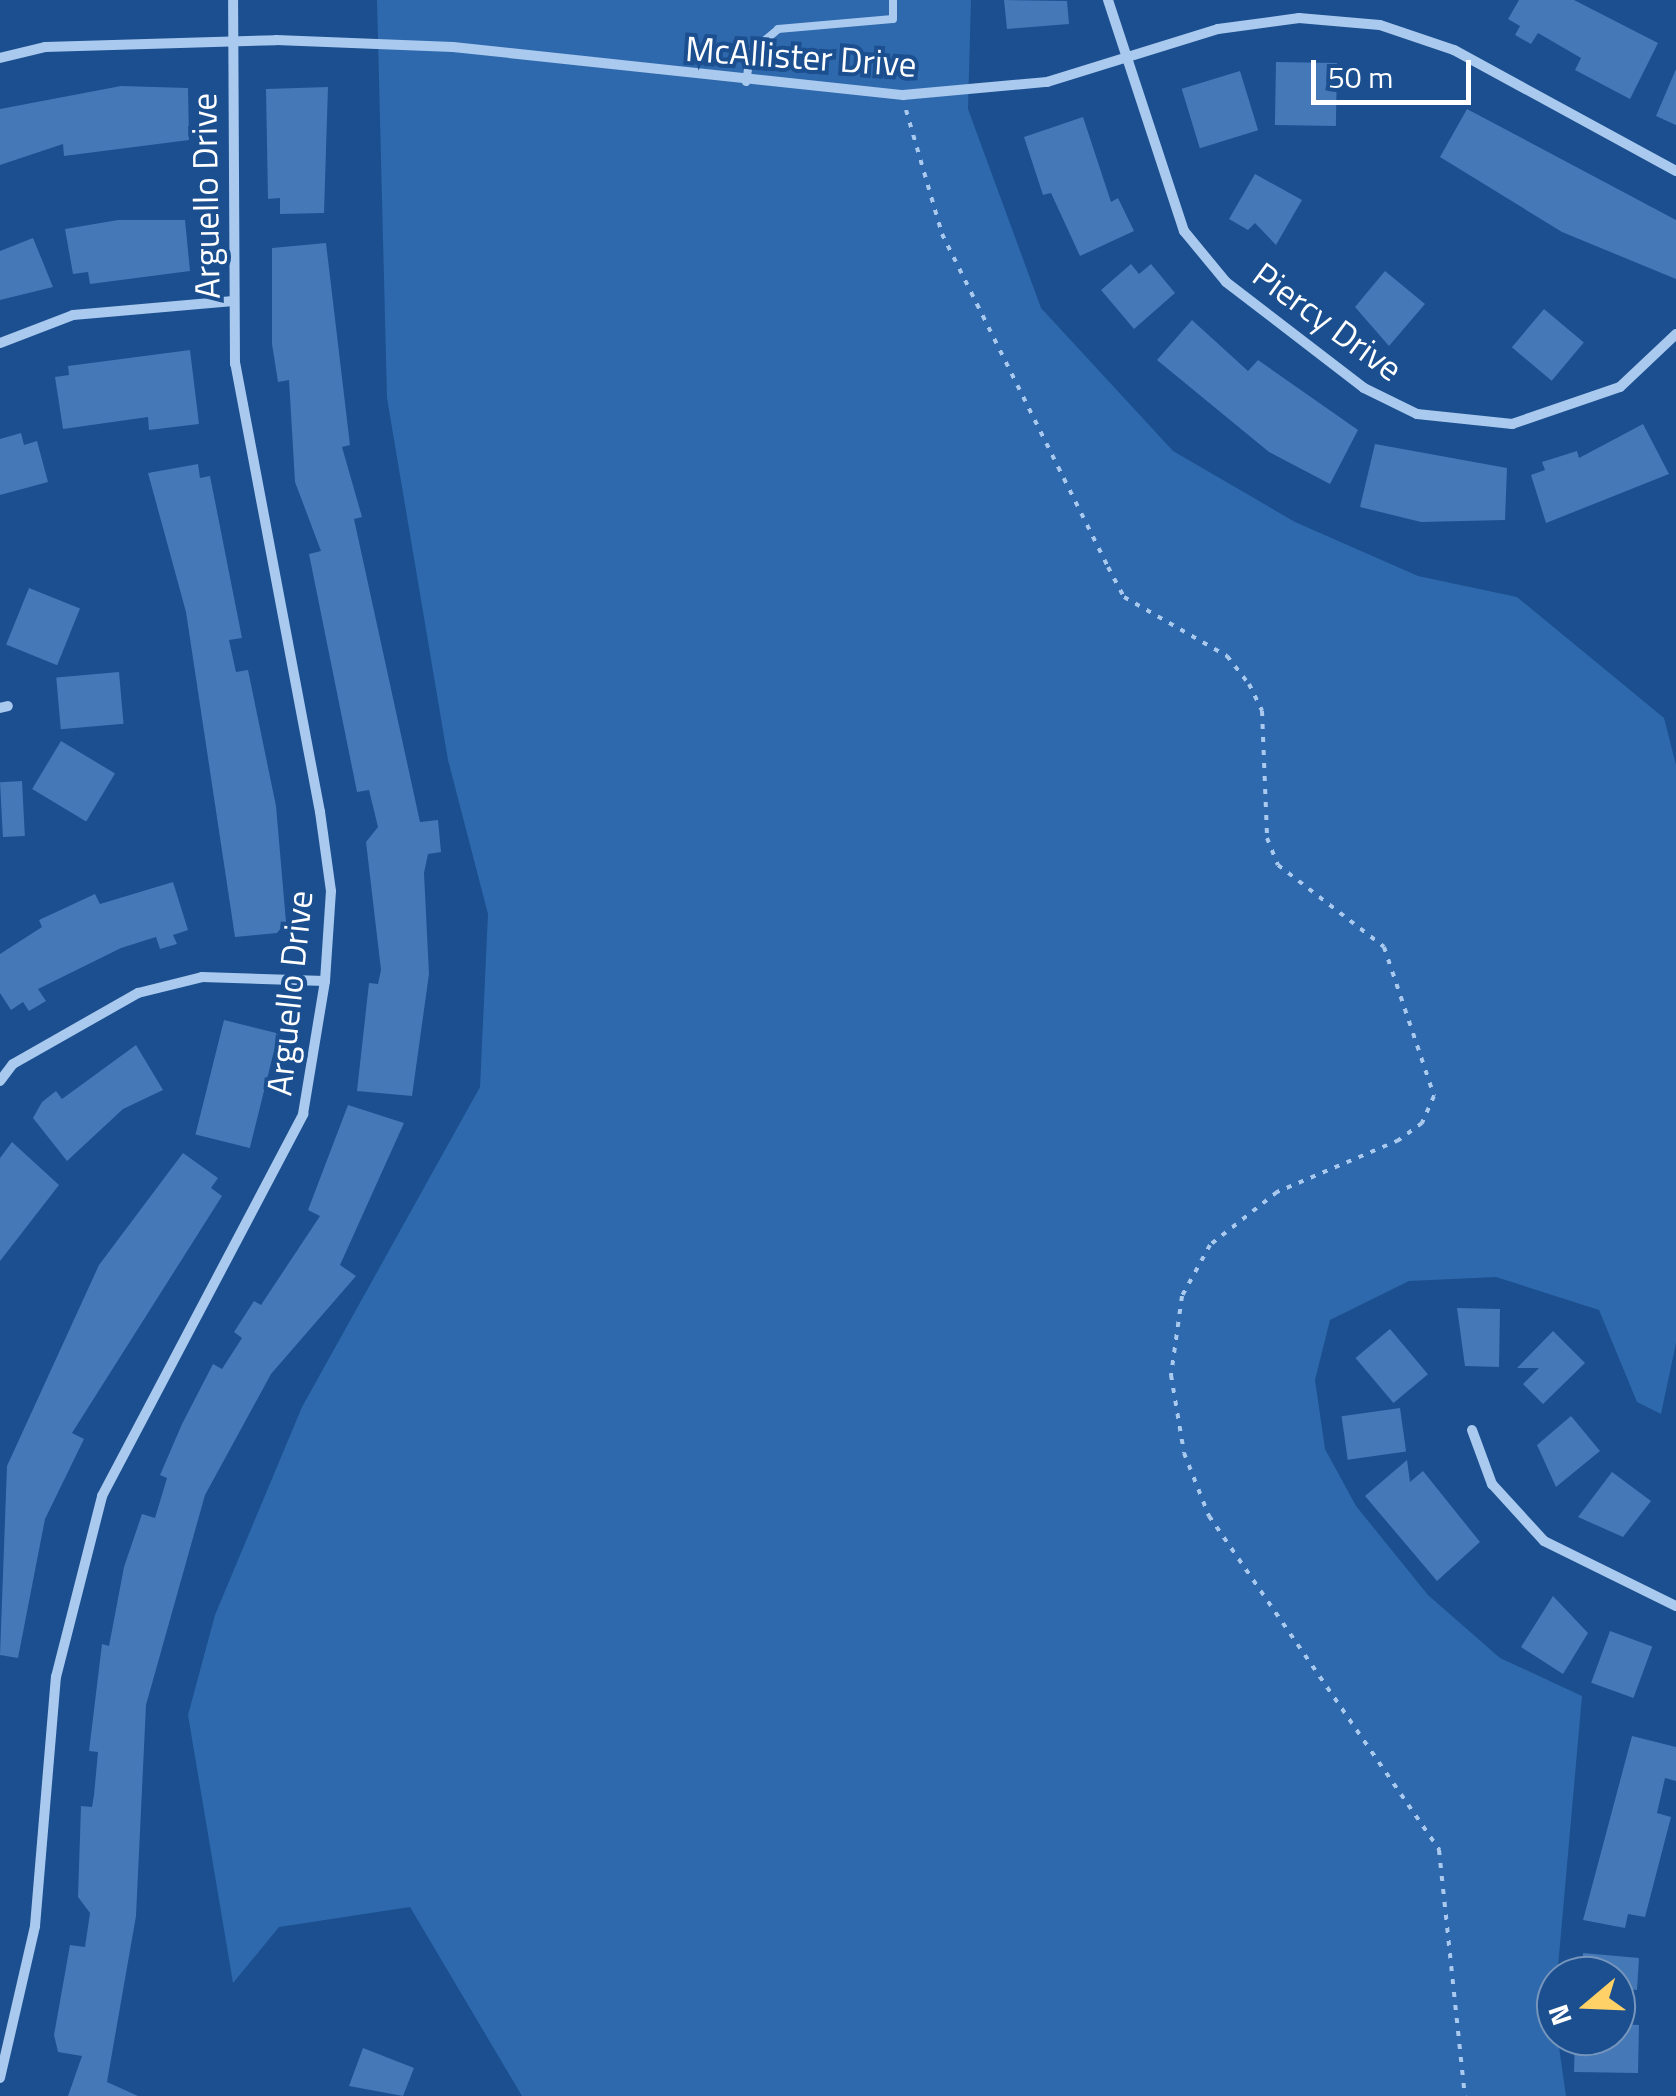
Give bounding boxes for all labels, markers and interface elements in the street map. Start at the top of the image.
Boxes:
street label: McAllister Drive [684,27,918,85]
scale bar [1316,40,1476,102]
text: 50 m [1328,54,1393,100]
street label: Arguello Drive [182,93,228,299]
street label: Piercy Drive [1245,253,1411,389]
street label: Arguello Drive [257,888,321,1098]
north arrow [1536,1956,1636,2056]
text: N [1536,1999,1583,2031]

